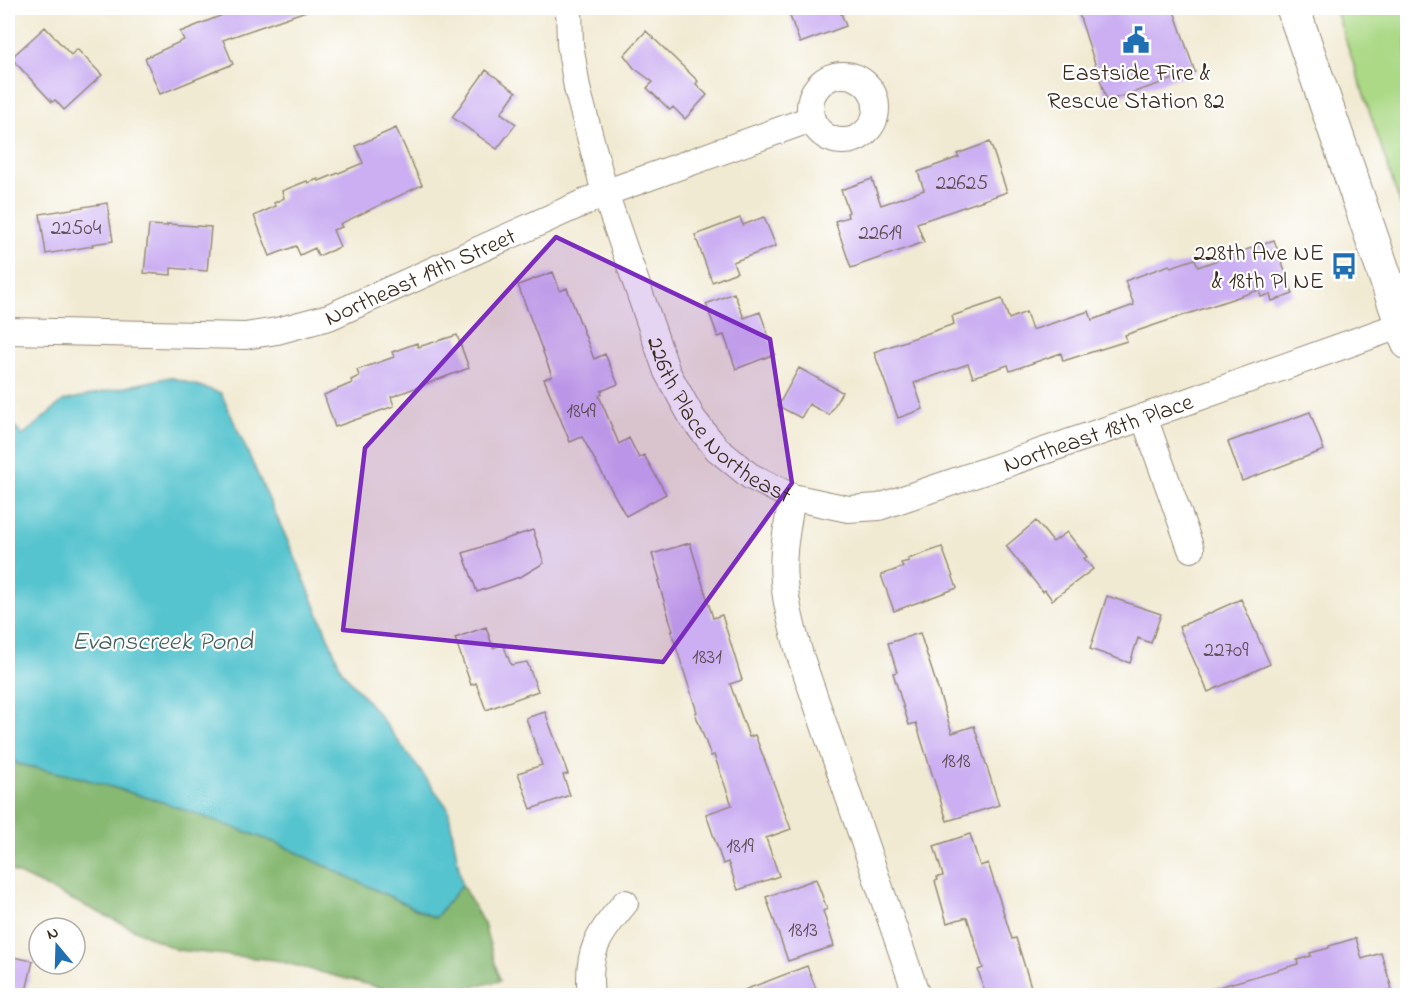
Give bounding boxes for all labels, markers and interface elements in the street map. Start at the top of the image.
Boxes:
public building icon: Eastside Fire & Rescue Station 82 [1121,25,1151,55]
place label: Eastside Fire & Rescue Station 82 [1047,57,1225,120]
house number: 22625 [936,169,988,199]
house number: 22504 [51,214,102,244]
house number: 22619 [858,219,902,249]
street label: Northeast 19th Street [320,220,522,337]
place label: 228th Ave NE & 18th Pl NE [1193,237,1324,300]
bus stop icon: 228th Ave NE & 18th Pl NE [1329,251,1359,281]
street label: 226th Place Northeast [636,332,797,514]
street label: Northeast 18th Place [999,386,1199,484]
house number: 1849 [566,397,596,427]
water label: Evanscreek Pond [71,624,254,662]
house number: 22709 [1204,636,1249,666]
house number: 1831 [692,643,722,673]
house number: 1818 [941,747,971,777]
house number: 1819 [726,832,754,862]
north arrow [27,916,87,976]
house number: 1813 [788,916,818,946]
text: N [44,921,62,947]

